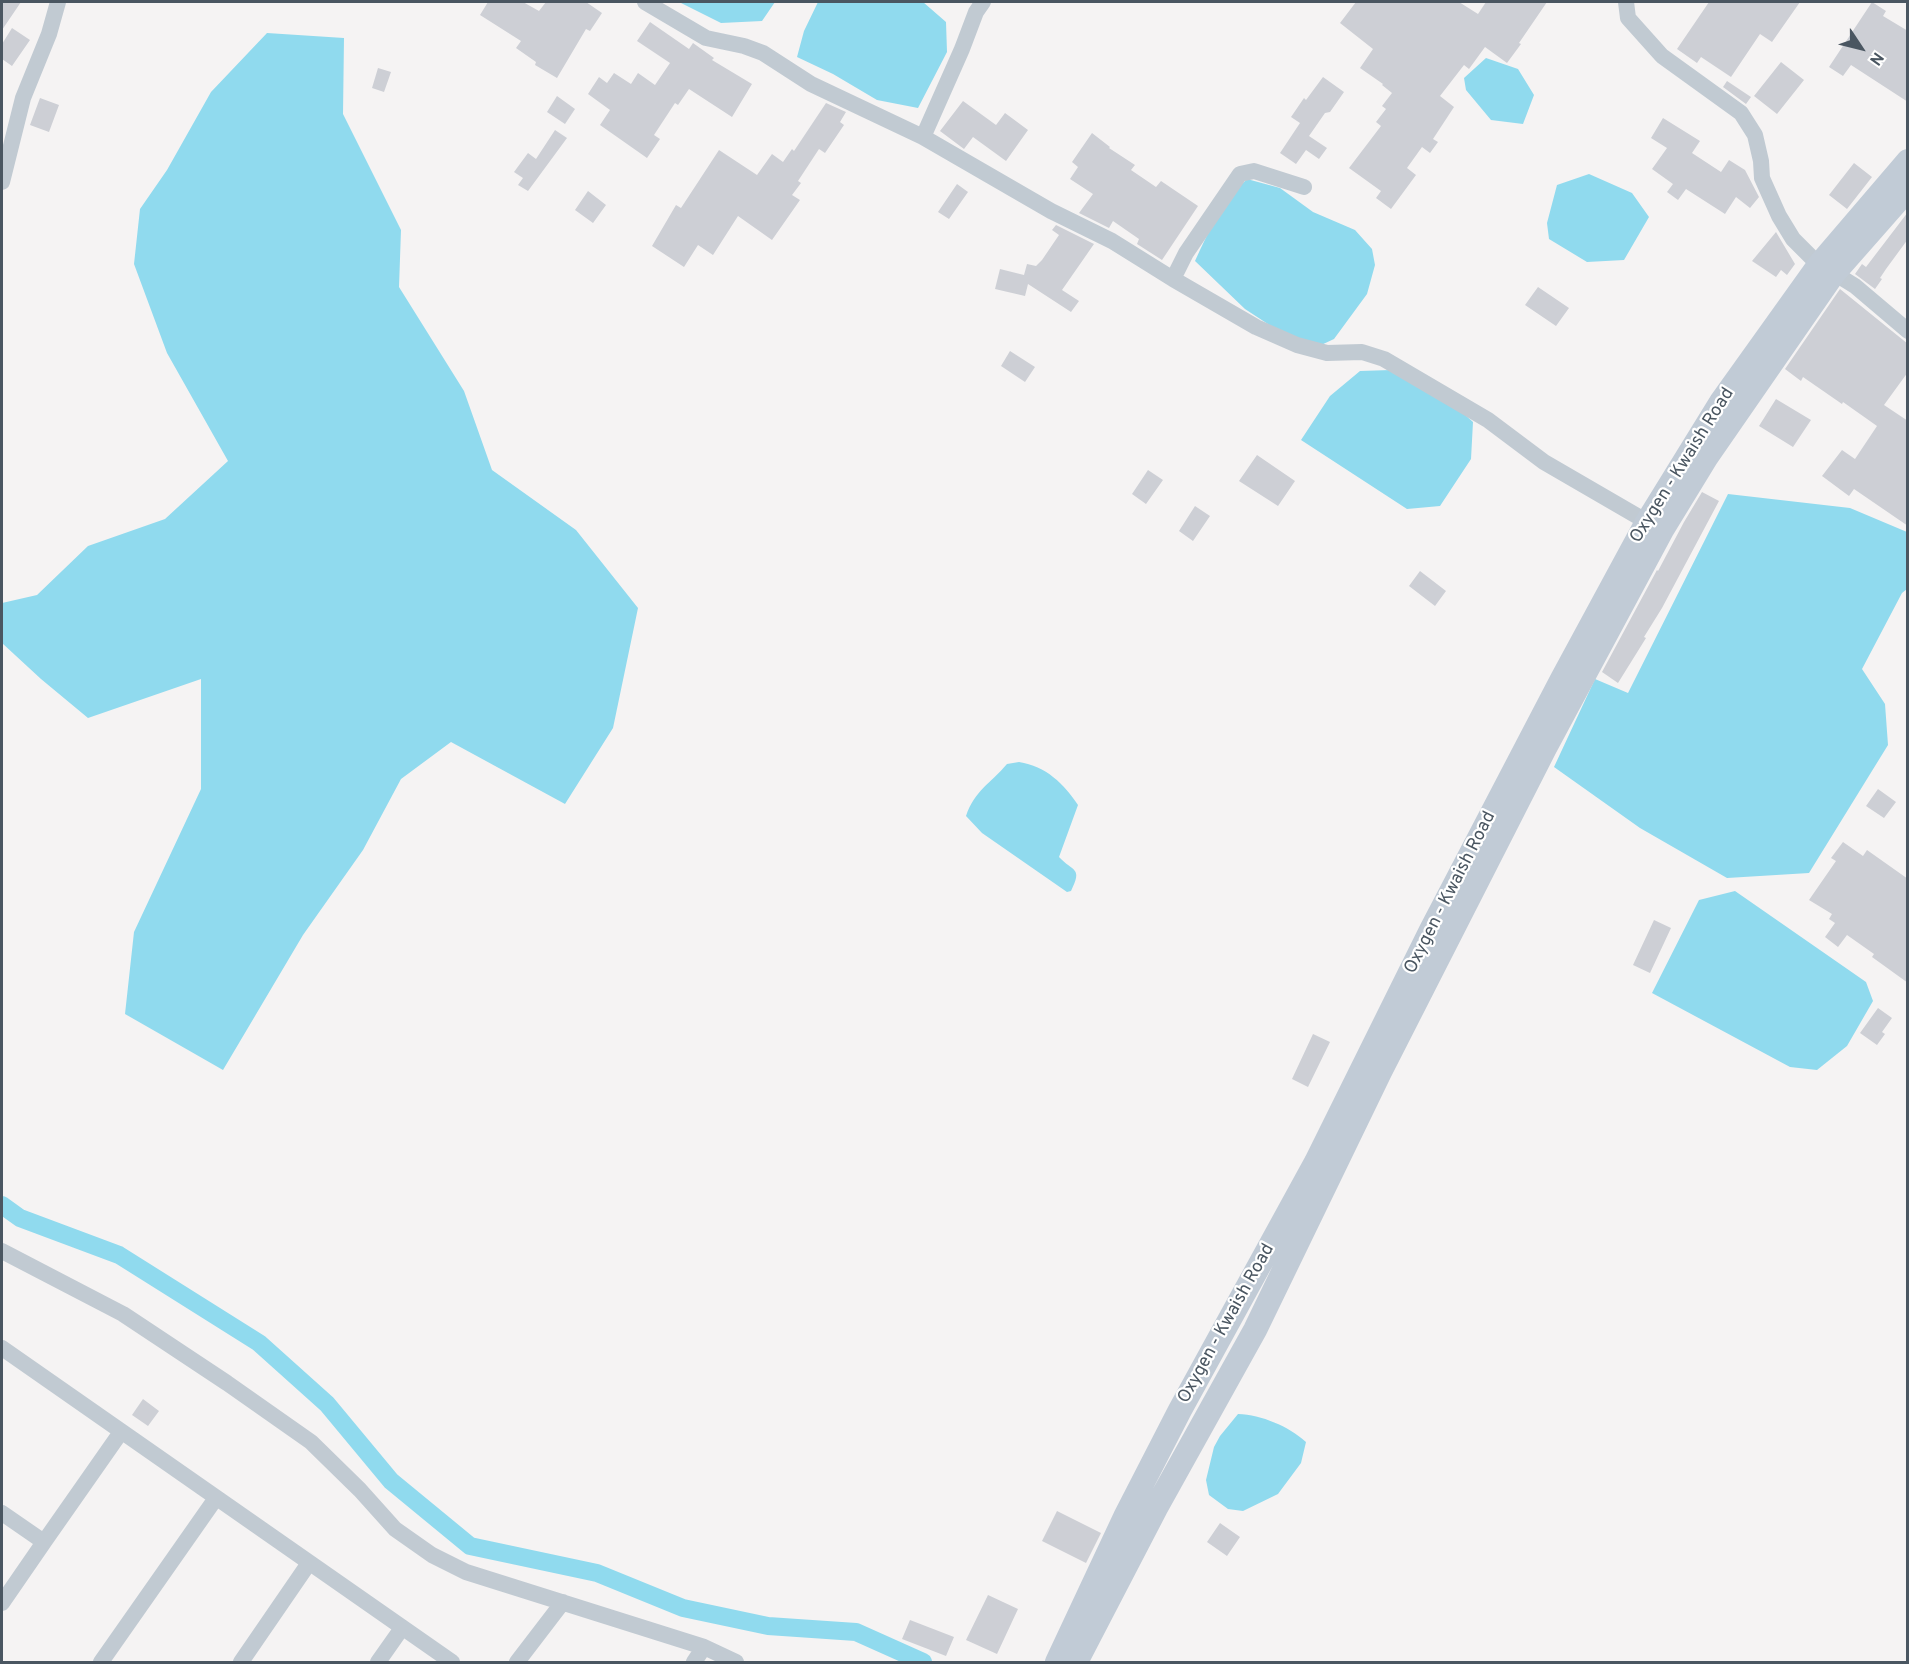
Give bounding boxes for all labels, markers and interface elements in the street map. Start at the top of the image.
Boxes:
north arrow [1831,18,1891,78]
text: N [1864,48,1887,69]
street label: Oxygen - Kwaish Road [1626,384,1740,548]
street label: Oxygen - Kwaish Road [1401,808,1501,978]
street label: Oxygen - Kwaish Road [1174,1240,1280,1408]

